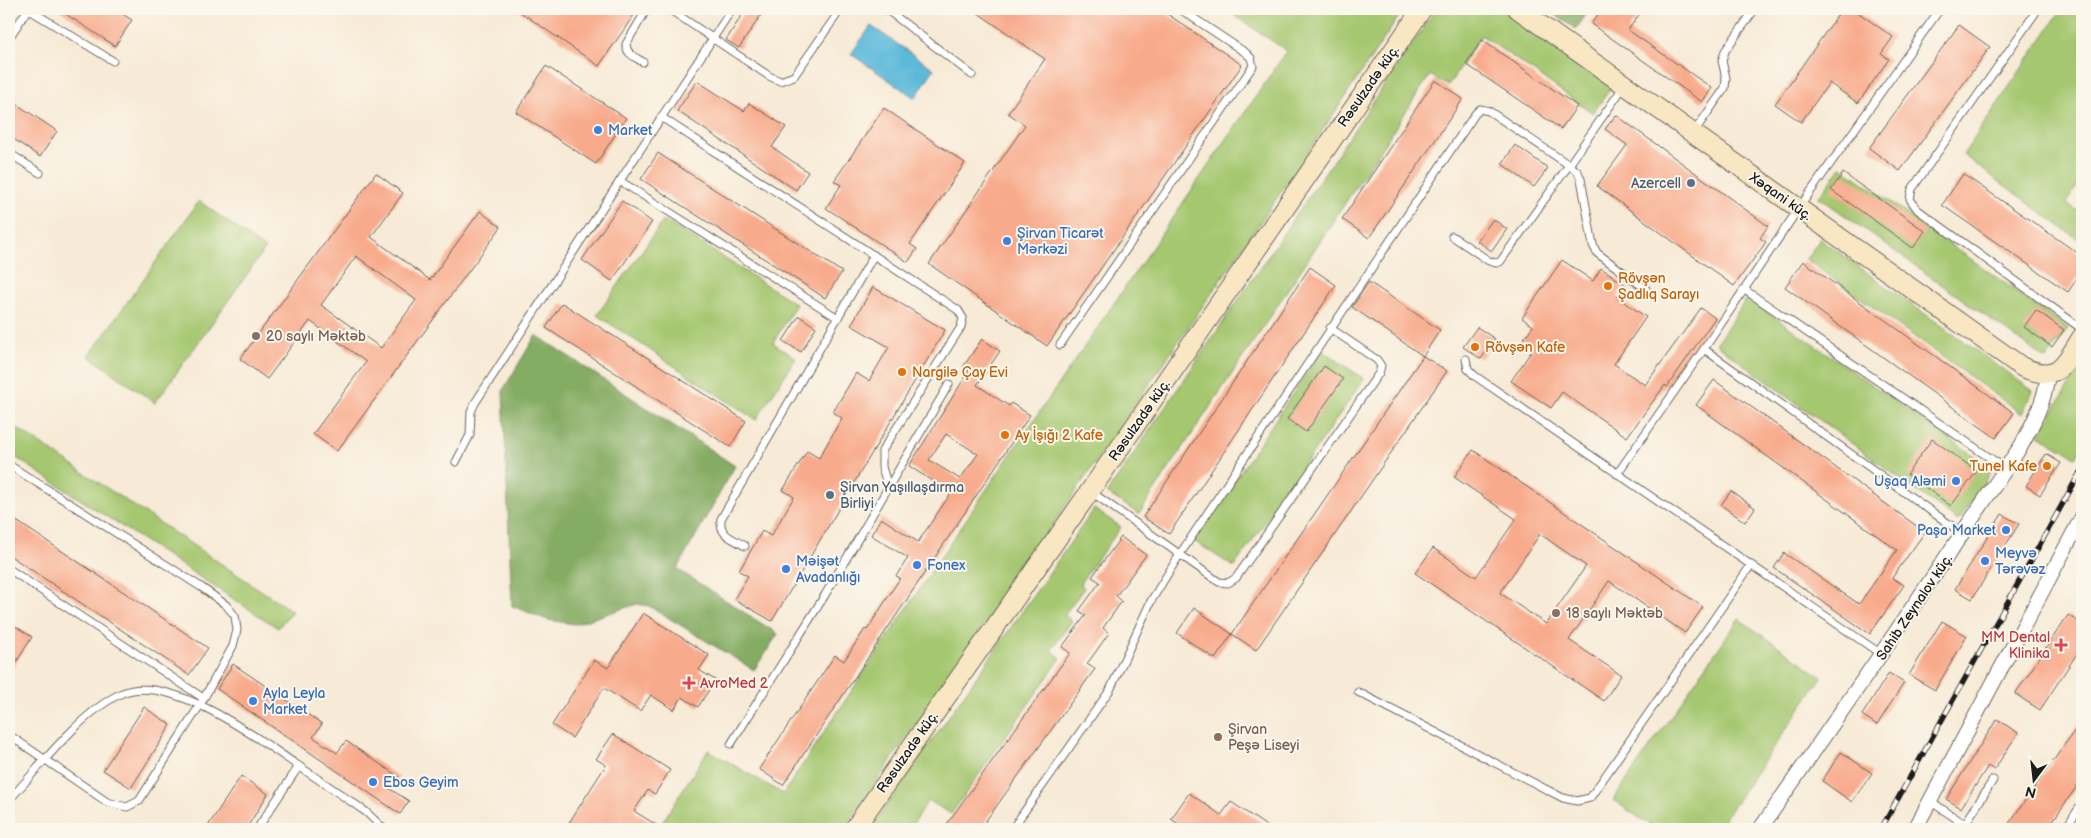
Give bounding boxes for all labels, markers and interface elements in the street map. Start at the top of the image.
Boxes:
street label: Rəsulzadə küç. [1334,42,1403,130]
place label: Market [608,122,653,139]
marker: Market [592,124,604,136]
street label: Xəqani küç. [1745,168,1815,224]
place label: Azercell [1631,175,1681,192]
marker: Azercell [1685,177,1697,189]
place label: Şirvan Ticarət Mərkəzi [1017,225,1104,258]
marker: Şirvan Ticarət Mərkəzi [1001,235,1013,247]
place label: Rövşən Şadlıq Sarayı [1618,270,1699,303]
marker: Rövşən Şadlıq Sarayı [1602,280,1614,292]
place label: 20 saylı Məktəb [266,328,366,345]
marker: 20 saylı Məktəb [250,330,262,342]
place label: Rövşən Kafe [1485,339,1565,356]
marker: Rövşən Kafe [1469,341,1481,353]
place label: Nargilə Çay Evi [912,364,1008,381]
marker: Nargilə Çay Evi [896,366,908,378]
street label: Rəsulzadə küç. [1105,376,1174,464]
place label: Ay İşığı 2 Kafe [1015,426,1103,444]
marker: Ay İşığı 2 Kafe [999,429,1011,441]
place label: Tunel Kafe [1970,458,2037,475]
marker: Tunel Kafe [2041,460,2053,472]
place label: Uşaq Aləmi [1874,473,1946,490]
marker: Uşaq Aləmi [1950,475,1962,487]
place label: Şirvan Yaşıllaşdırma Birliyi [840,479,964,512]
marker: Şirvan Yaşıllaşdırma Birliyi [824,489,836,501]
place label: Paşa Market [1917,522,1997,539]
marker: Paşa Market [2000,524,2012,536]
place label: Meyvə Tərəvəz [1995,545,2046,578]
street label: Sahib Zeynalov küç. [1873,551,1956,664]
place label: Məişət Avadanlığı [796,553,860,586]
marker: Meyvə Tərəvəz [1979,555,1991,567]
place label: Fonex [927,557,966,574]
marker: Fonex [911,559,923,571]
marker: Məişət Avadanlığı [780,563,792,575]
place label: 18 saylı Məktəb [1566,605,1663,622]
marker: 18 saylı Məktəb [1550,607,1562,619]
place label: MM Dental Klinika [1981,629,2050,662]
marker: MM Dental Klinika [2054,638,2068,652]
place label: AvroMed 2 [700,675,769,692]
marker: AvroMed 2 [682,676,696,690]
place label: Ayla Leyla Market [263,685,326,718]
marker: Ayla Leyla Market [247,695,259,707]
street label: Rəsulzadə küç. [873,708,942,796]
place label: Şirvan Peşə Liseyi [1228,721,1300,754]
marker: Şirvan Peşə Liseyi [1212,731,1224,743]
north arrow [2008,756,2058,806]
place label: Ebos Geyim [383,774,459,791]
marker: Ebos Geyim [367,776,379,788]
text: N [2023,783,2038,802]

